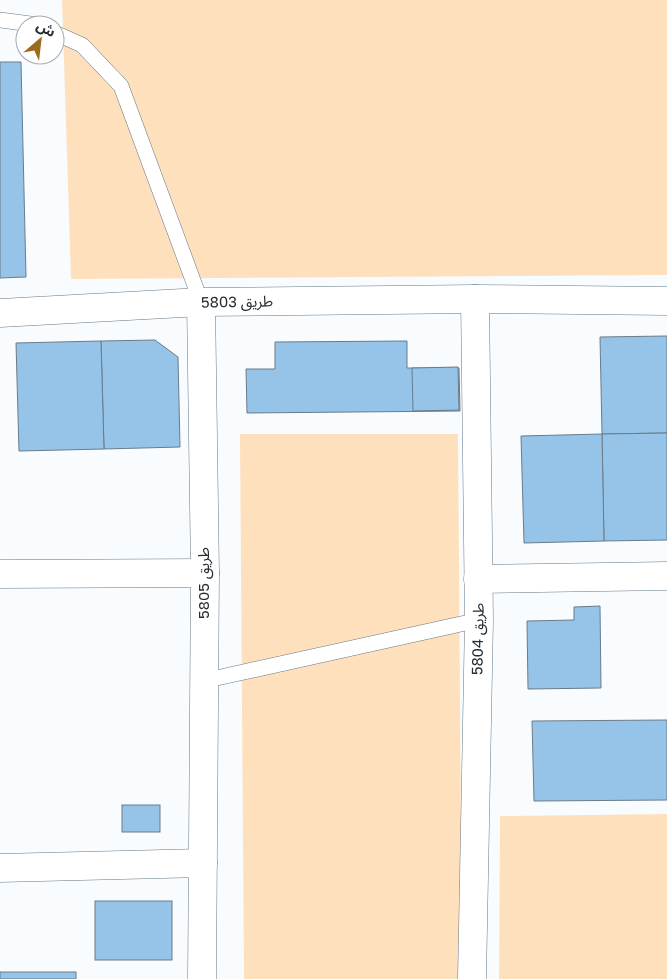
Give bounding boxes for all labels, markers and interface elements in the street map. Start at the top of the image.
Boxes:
north arrow [15,15,65,65]
text: ش [34,16,59,40]
street label: طريق 5803 [201,291,273,313]
street label: طريق 5805 [194,547,214,619]
street label: طريق 5804 [467,603,489,675]

